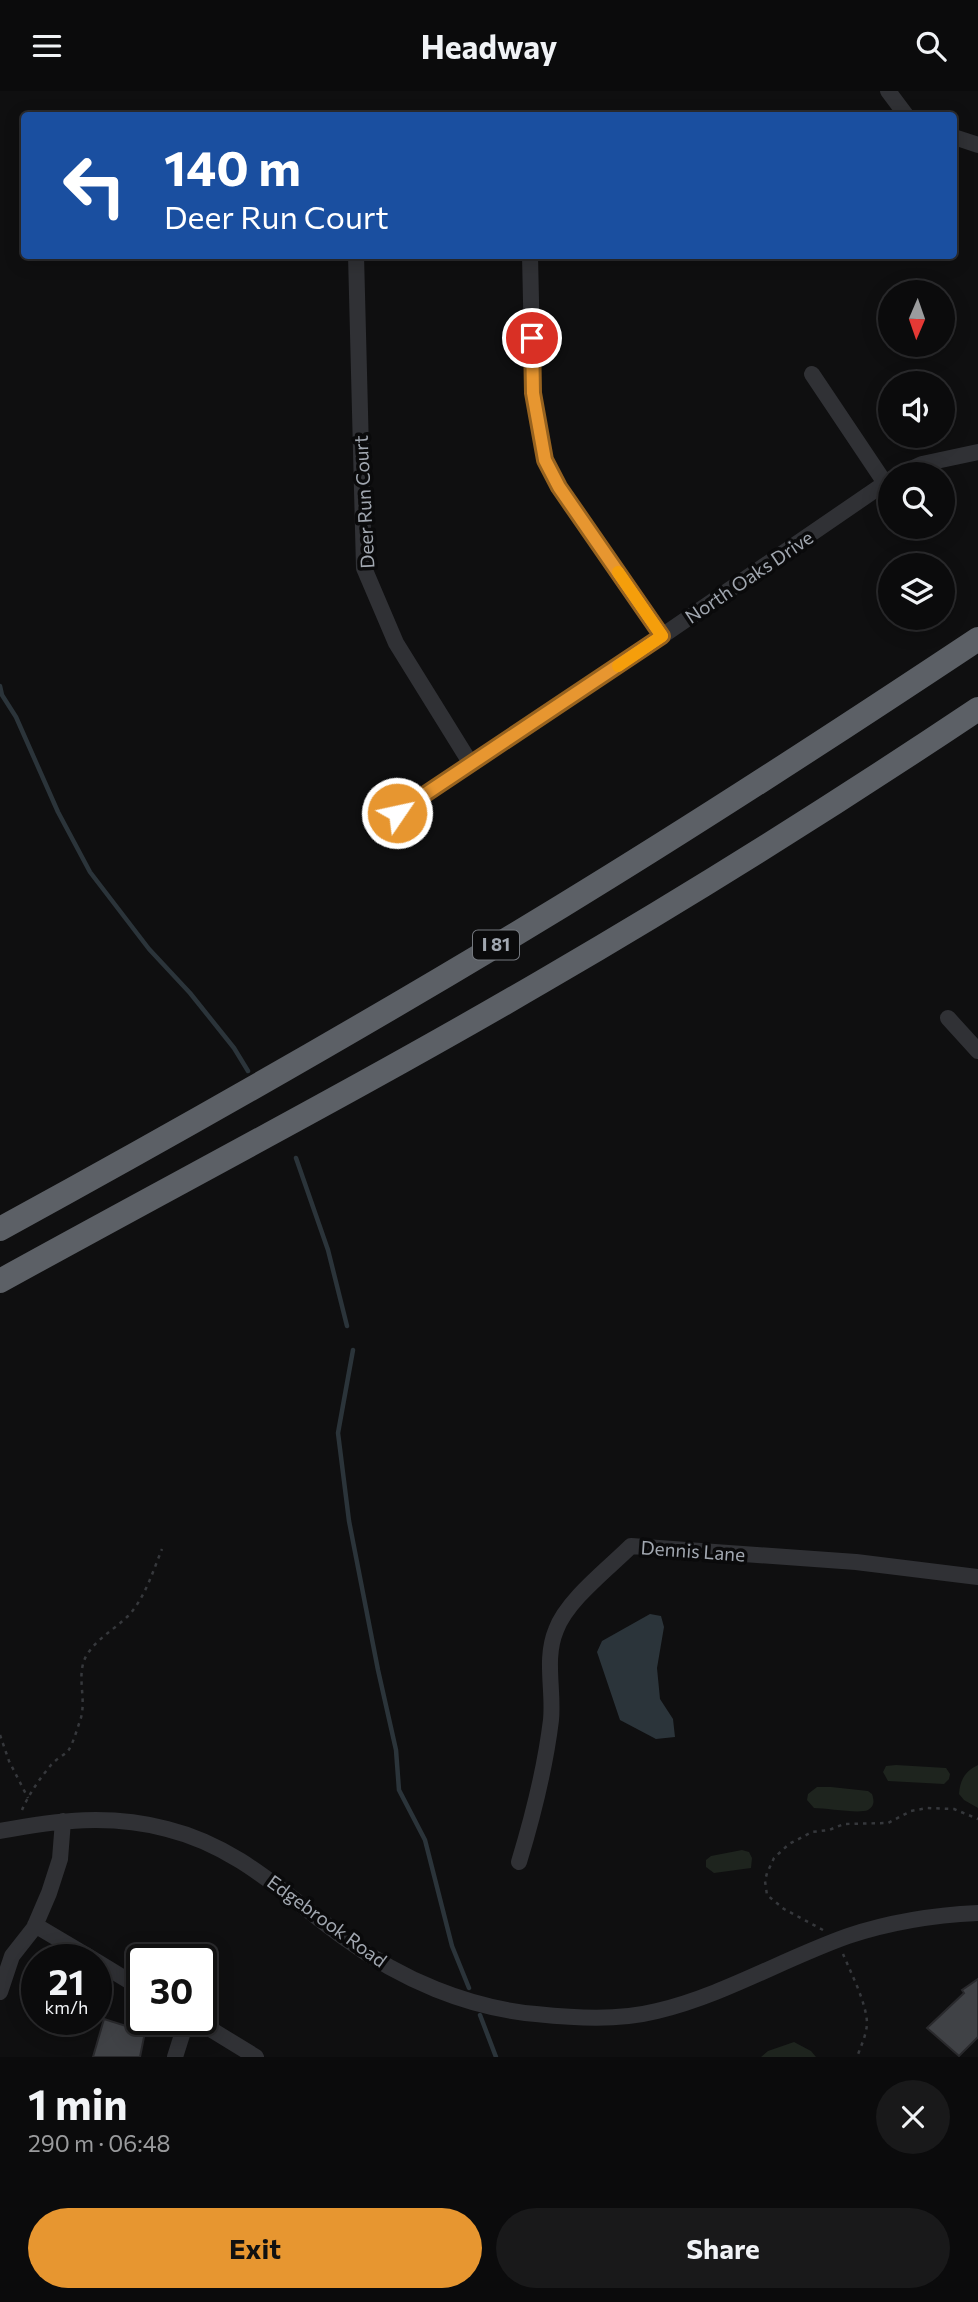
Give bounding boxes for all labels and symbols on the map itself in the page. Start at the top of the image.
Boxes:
north arrow [878,280,956,357]
pin [502,308,562,368]
street label: Deer Run Court [349,435,378,569]
street label: North Oaks Drive [680,525,817,628]
position arrow [360,776,434,850]
road number: I 81 [473,931,519,959]
street label: Dennis Lane [640,1535,746,1566]
street label: Edgebrook Road [263,1870,391,1972]
speed limit sign: 30 [126,1944,217,2035]

